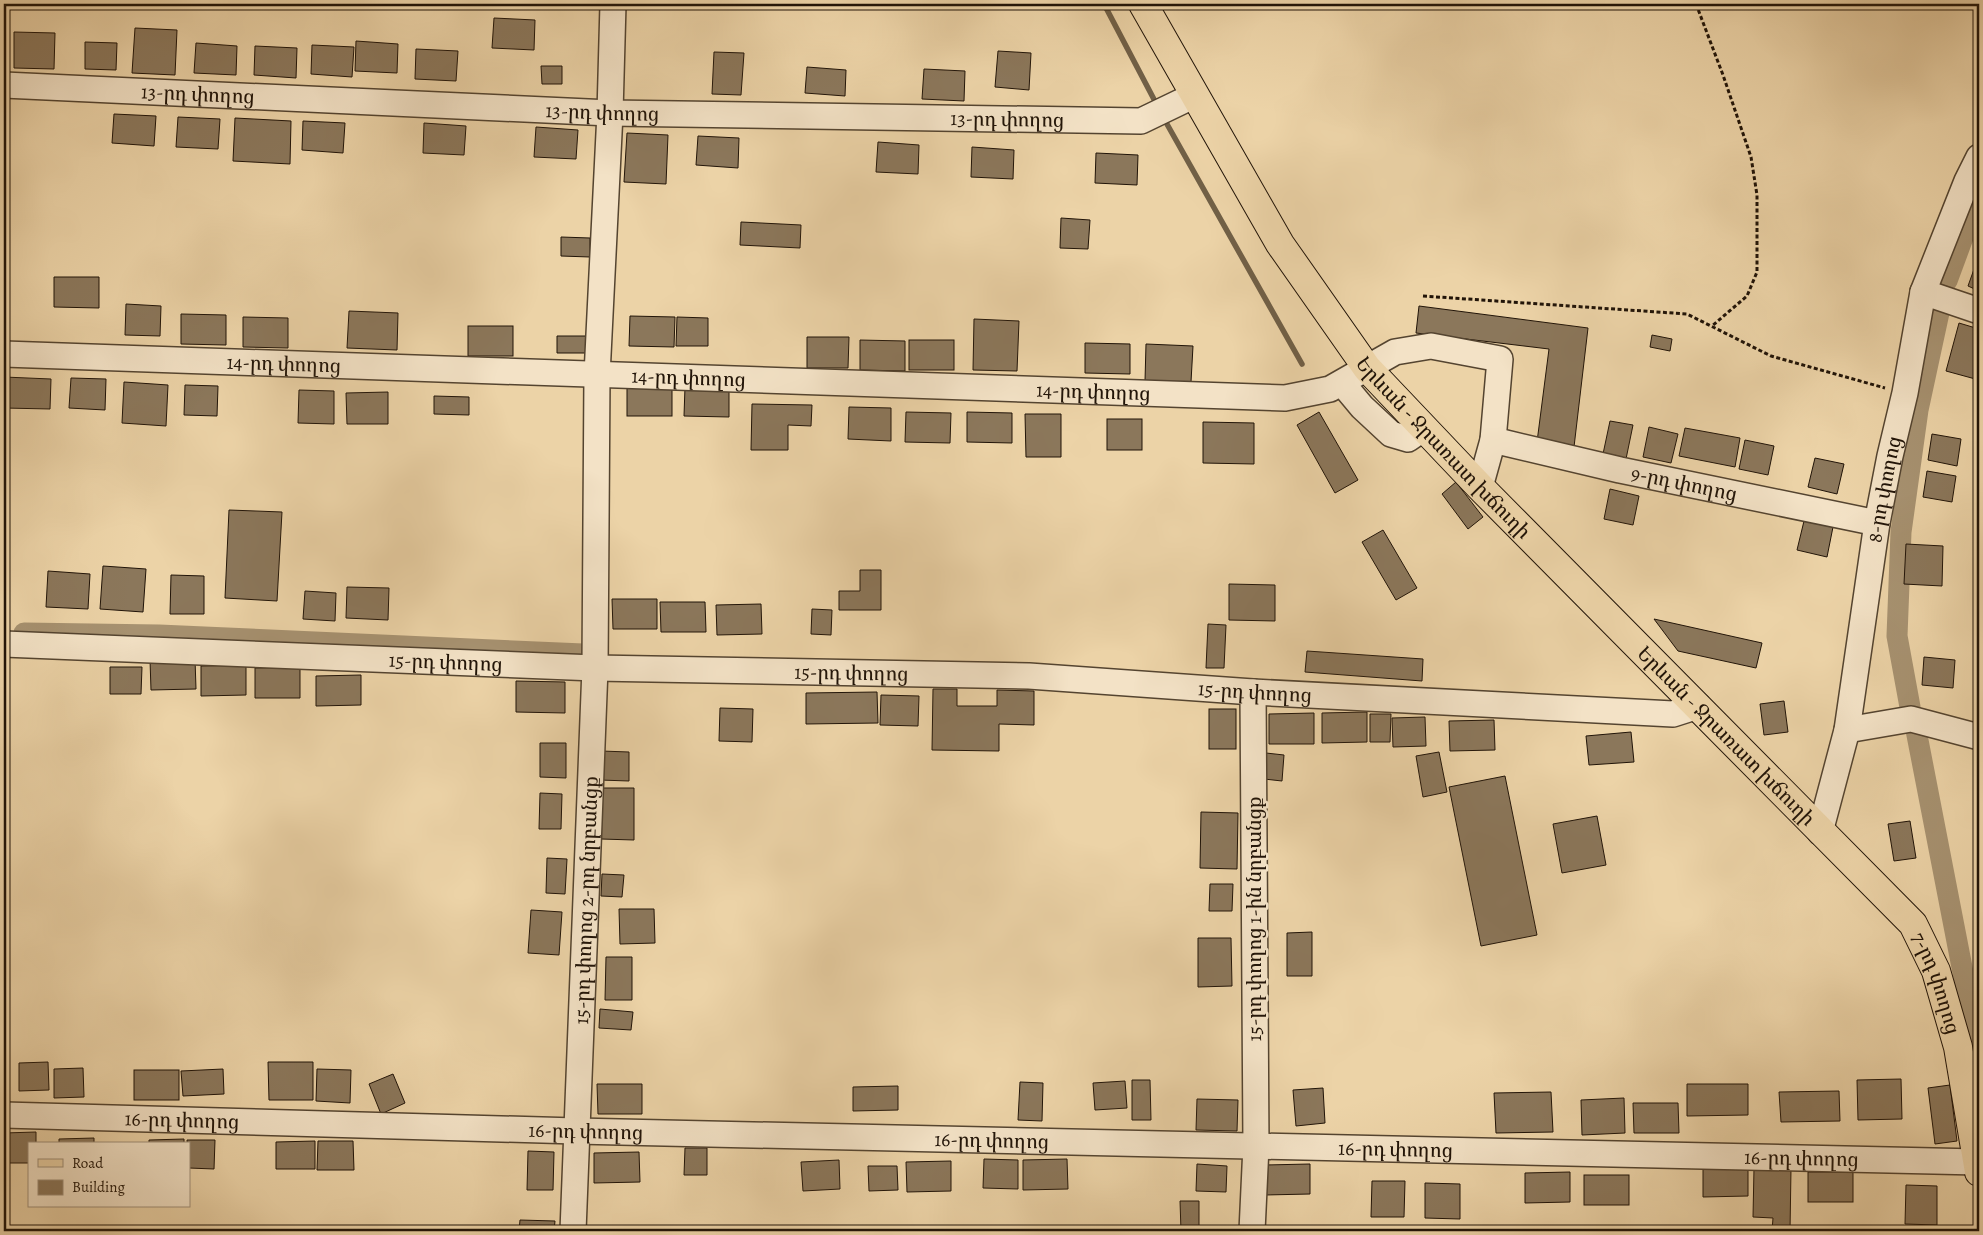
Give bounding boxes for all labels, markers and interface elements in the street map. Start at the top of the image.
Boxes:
street label: 13-րդ փողոց [140,78,255,110]
street label: 13-րդ փողոց [545,97,659,127]
street label: 13-րդ փողոց [950,105,1064,133]
street label: 14-րդ փողոց [226,348,341,379]
street label: Երևան - Ջրառատ խճուղի [1350,351,1537,544]
street label: 14-րդ փողոց [631,362,746,393]
street label: 14-րդ փողոց [1036,376,1151,407]
street label: 8-րդ փողոց [1861,433,1908,545]
street label: 9-րդ փողոց [1629,459,1740,507]
street label: Երևան - Ջրառատ խճուղի [1631,640,1821,831]
street label: 15-րդ փողոց [388,646,503,678]
street label: 15-րդ փողոց [794,658,909,687]
street label: 15-րդ փողոց [1197,675,1312,709]
street label: 15-րդ փողոց 2-րդ նրբանցք [568,775,604,1025]
street label: 15-րդ փողոց 1-ին նրբանցք [1241,796,1268,1042]
street label: 7-րդ փողոց [1905,927,1967,1037]
street label: 16-րդ փողոց [124,1105,240,1135]
street label: 16-րդ փողոց [528,1116,643,1146]
street label: 16-րդ փողոց [934,1125,1049,1155]
street label: 16-րդ փողոց [1338,1134,1453,1164]
legend [28,1142,190,1208]
street label: 16-րդ փողոց [1744,1143,1859,1173]
text: Road [72,1153,104,1173]
text: Building [72,1177,125,1197]

